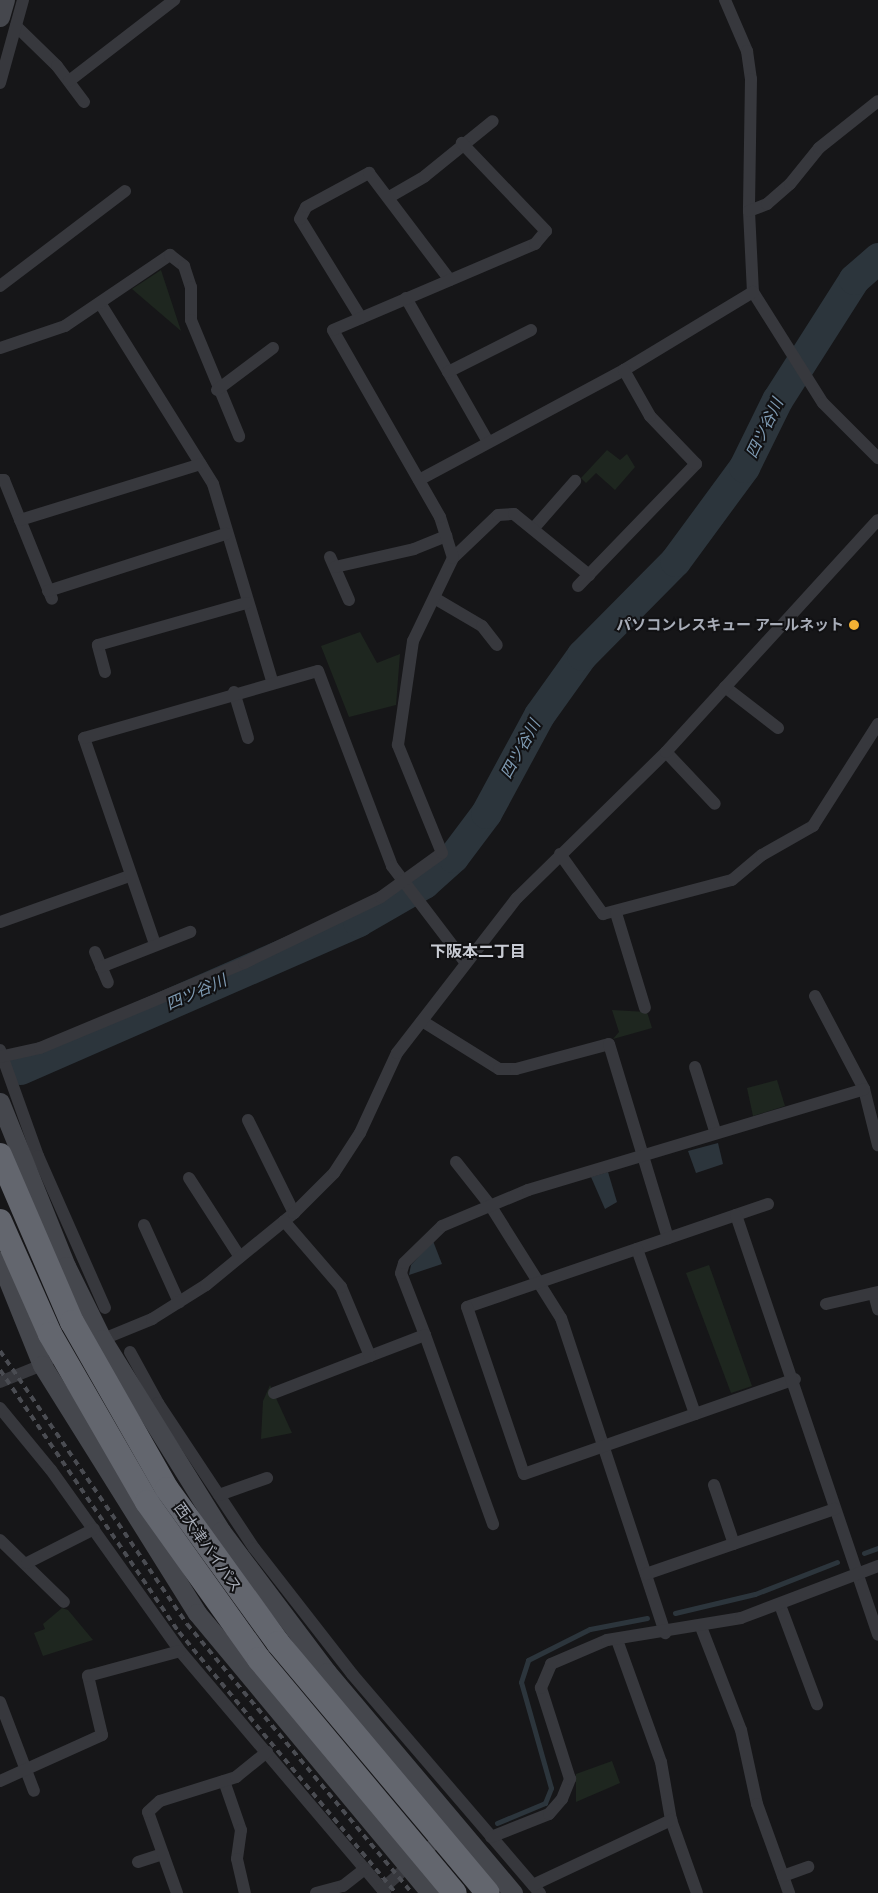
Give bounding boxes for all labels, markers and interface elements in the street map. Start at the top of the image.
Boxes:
water label: 四ツ谷川 [741,395,787,461]
place label: パソコンレスキュー アールネット [616,616,844,634]
marker: パソコンレスキュー アールネット [848,619,860,631]
water label: 四ツ谷川 [496,716,544,782]
district label: 下阪本二丁目 [430,941,526,961]
water label: 四ツ谷川 [163,970,229,1014]
street label: 西大津バイパス [171,1499,245,1595]

